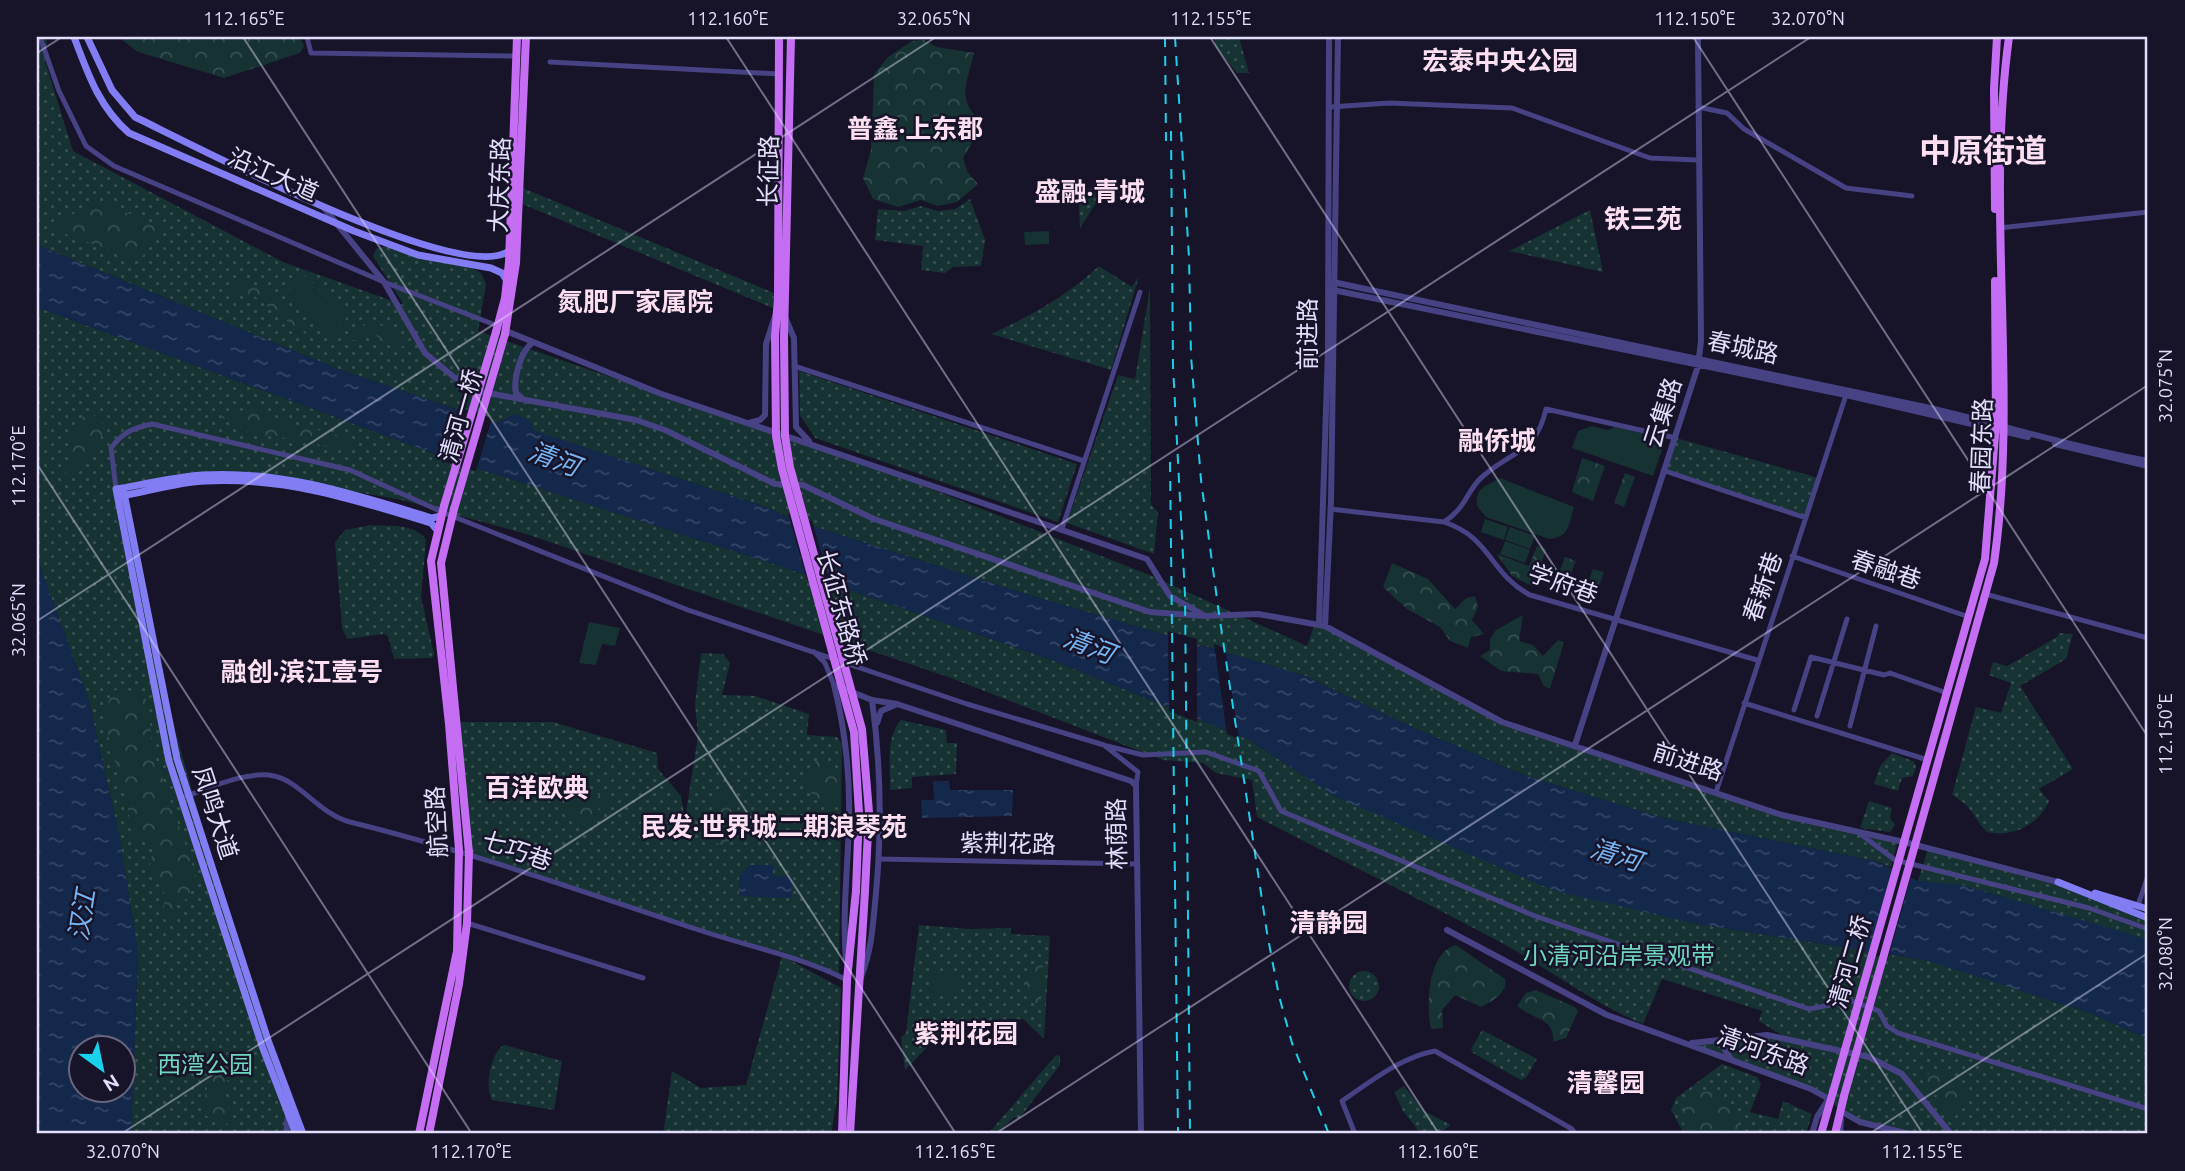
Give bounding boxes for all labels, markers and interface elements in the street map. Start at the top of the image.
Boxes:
text: 112.165°E [203,8,285,28]
text: 112.160°E [687,8,769,28]
text: 32.065°N [897,8,971,28]
text: 112.155°E [1170,8,1252,28]
text: 112.150°E [1654,8,1736,28]
text: 32.070°N [1771,8,1845,28]
district label: 宏泰中央公园 [1422,46,1578,75]
district label: 普鑫·上东郡 [847,114,983,143]
district label: 中原街道 [1919,132,2047,168]
street label: 长征路 [754,135,783,207]
street label: 大庆东路 [484,137,515,233]
street label: 沿江大道 [224,143,323,206]
district label: 盛融·青城 [1035,177,1145,206]
district label: 铁三苑 [1604,204,1682,233]
district label: 氮肥厂家属院 [557,287,713,316]
street label: 前进路 [1294,298,1321,370]
street label: 春城路 [1705,327,1781,368]
text: 32.075°N [2155,349,2175,423]
street label: 清河一桥 [434,366,487,466]
street label: 云集路 [1639,374,1686,451]
street label: 春园东路 [1966,398,1997,494]
text: 112.170°E [8,425,28,507]
district label: 融侨城 [1458,426,1536,455]
water label: 清河 [525,436,588,483]
street label: 春融巷 [1848,545,1925,594]
street label: 长征东路桥 [812,546,871,669]
street label: 春新巷 [1738,548,1787,625]
street label: 学府巷 [1525,559,1602,609]
text: 32.065°N [8,583,28,657]
water label: 清河 [1060,623,1123,670]
district label: 融创·滨江壹号 [221,657,383,686]
text: 112.150°E [2155,693,2175,775]
street label: 前进路 [1650,738,1727,785]
street label: 凤鸣大道 [188,763,243,863]
district label: 百洋欧典 [485,773,589,802]
street label: 航空路 [421,785,452,859]
street label: 林荫路 [1102,798,1131,870]
district label: 民发·世界城二期浪琴苑 [641,812,907,841]
street label: 七巧巷 [479,826,556,875]
street label: 紫荆花路 [960,829,1056,858]
water label: 清河 [1587,833,1650,877]
water label: 汉江 [63,884,100,943]
district label: 清静园 [1290,908,1368,937]
street label: 清河二桥 [1823,912,1876,1012]
text: 32.080°N [2155,917,2175,991]
park label: 小清河沿岸景观带 [1523,942,1715,969]
district label: 紫荆花园 [914,1019,1018,1048]
street label: 清河东路 [1713,1021,1813,1080]
north arrow [66,1034,136,1104]
park label: 西湾公园 [157,1051,253,1078]
district label: 清馨园 [1567,1068,1645,1097]
text: N [99,1070,123,1096]
text: 32.070°N [86,1141,160,1161]
text: 112.170°E [430,1141,512,1161]
text: 112.165°E [914,1141,996,1161]
text: 112.160°E [1397,1141,1479,1161]
text: 112.155°E [1881,1141,1963,1161]

